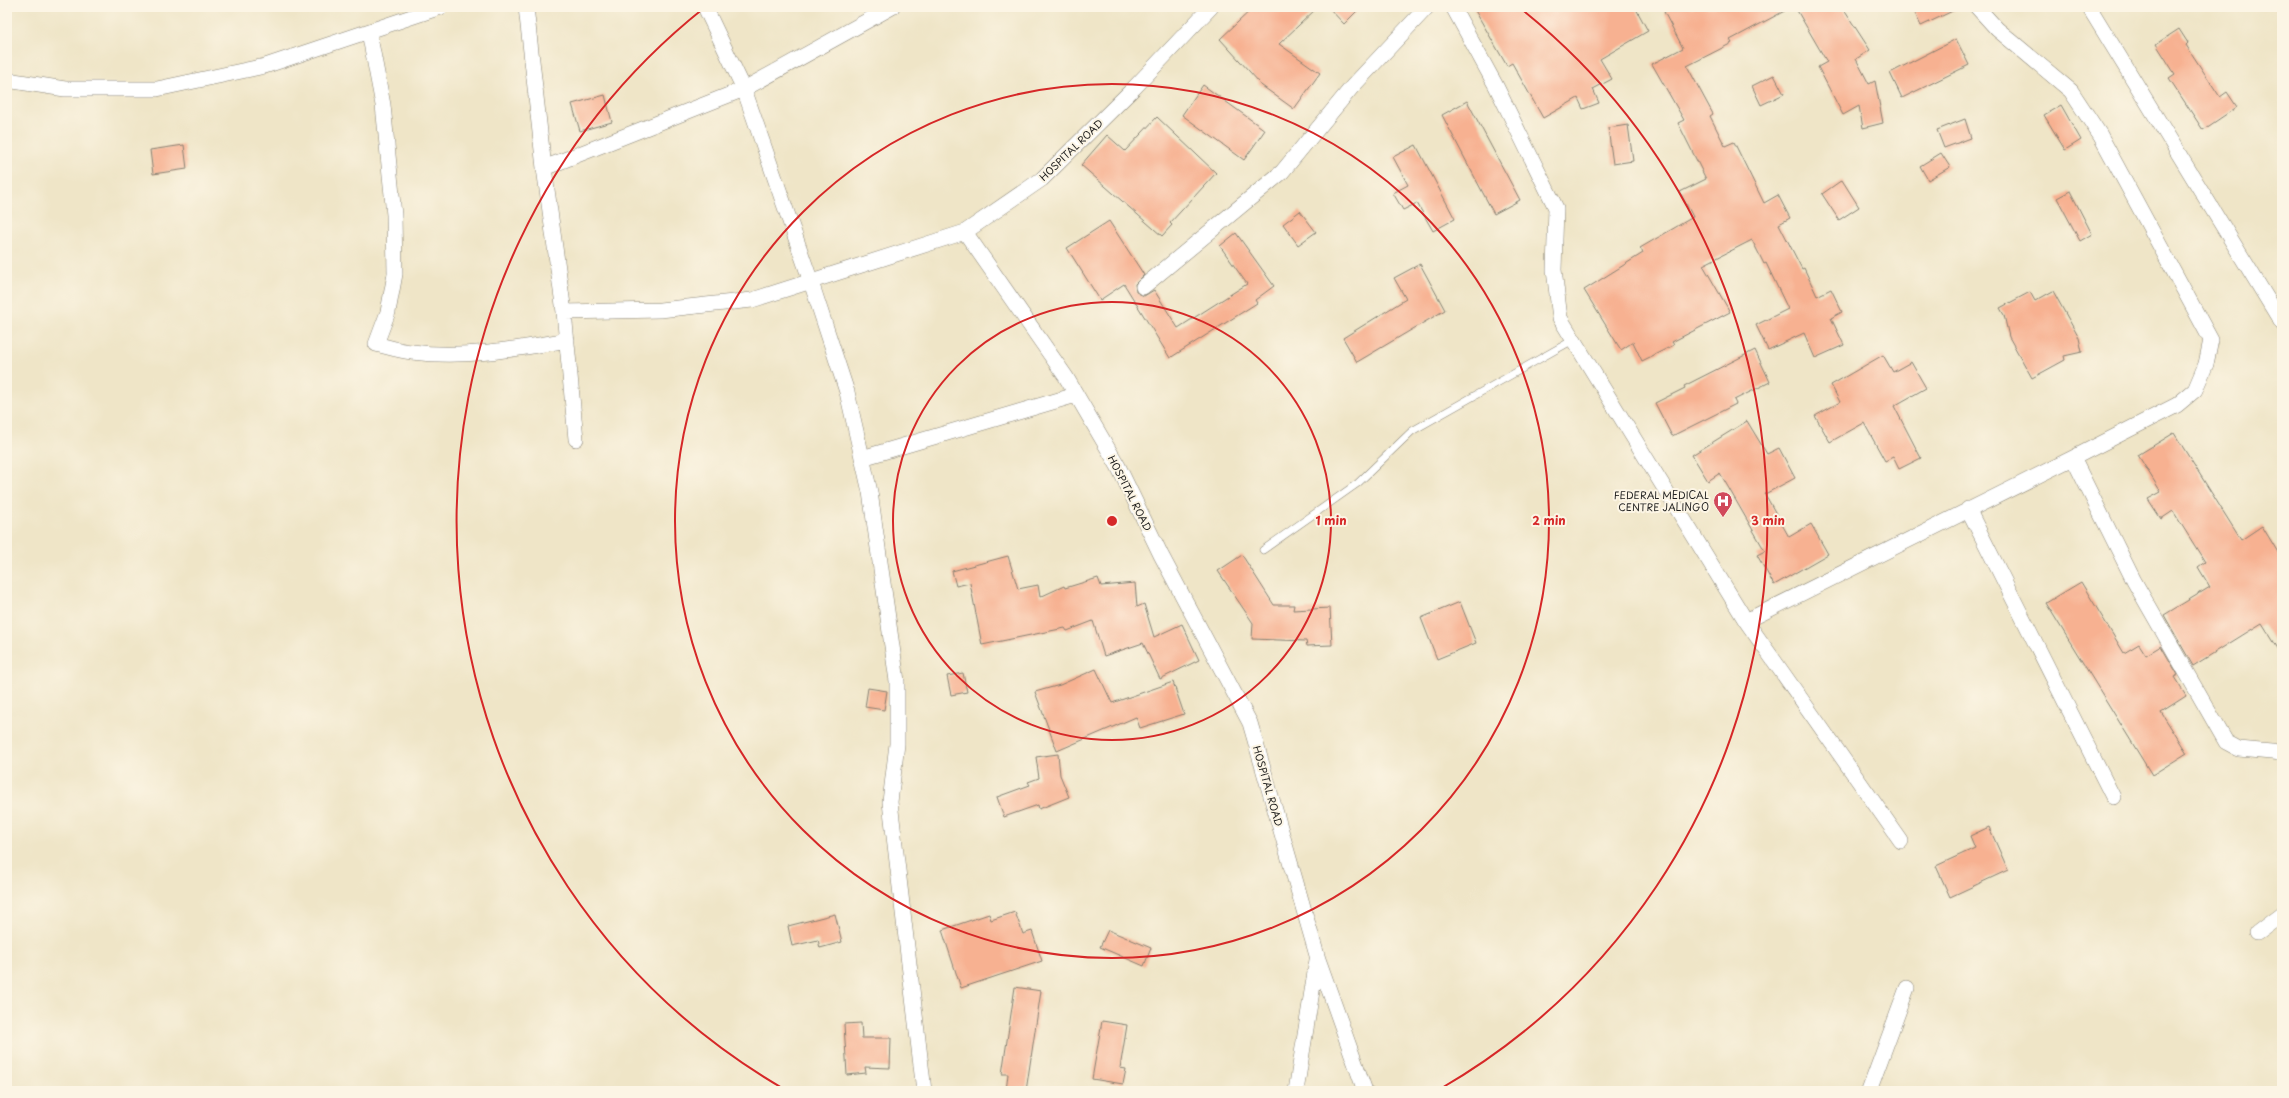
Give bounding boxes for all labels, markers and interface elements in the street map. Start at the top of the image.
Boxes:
street label: HOSPITAL ROAD [1036,115,1106,184]
street label: HOSPITAL ROAD [1105,452,1156,533]
place label: FEDERAL MEDICAL CENTRE JALINGO [1614,487,1709,514]
hospital icon: FEDERAL MEDICAL CENTRE JALINGO [1712,490,1734,518]
text: 1 min [1315,511,1347,529]
text: 2 min [1532,511,1566,529]
text: 3 min [1751,511,1785,529]
centre of rings [1105,514,1119,528]
street label: HOSPITAL ROAD [1250,744,1287,828]

